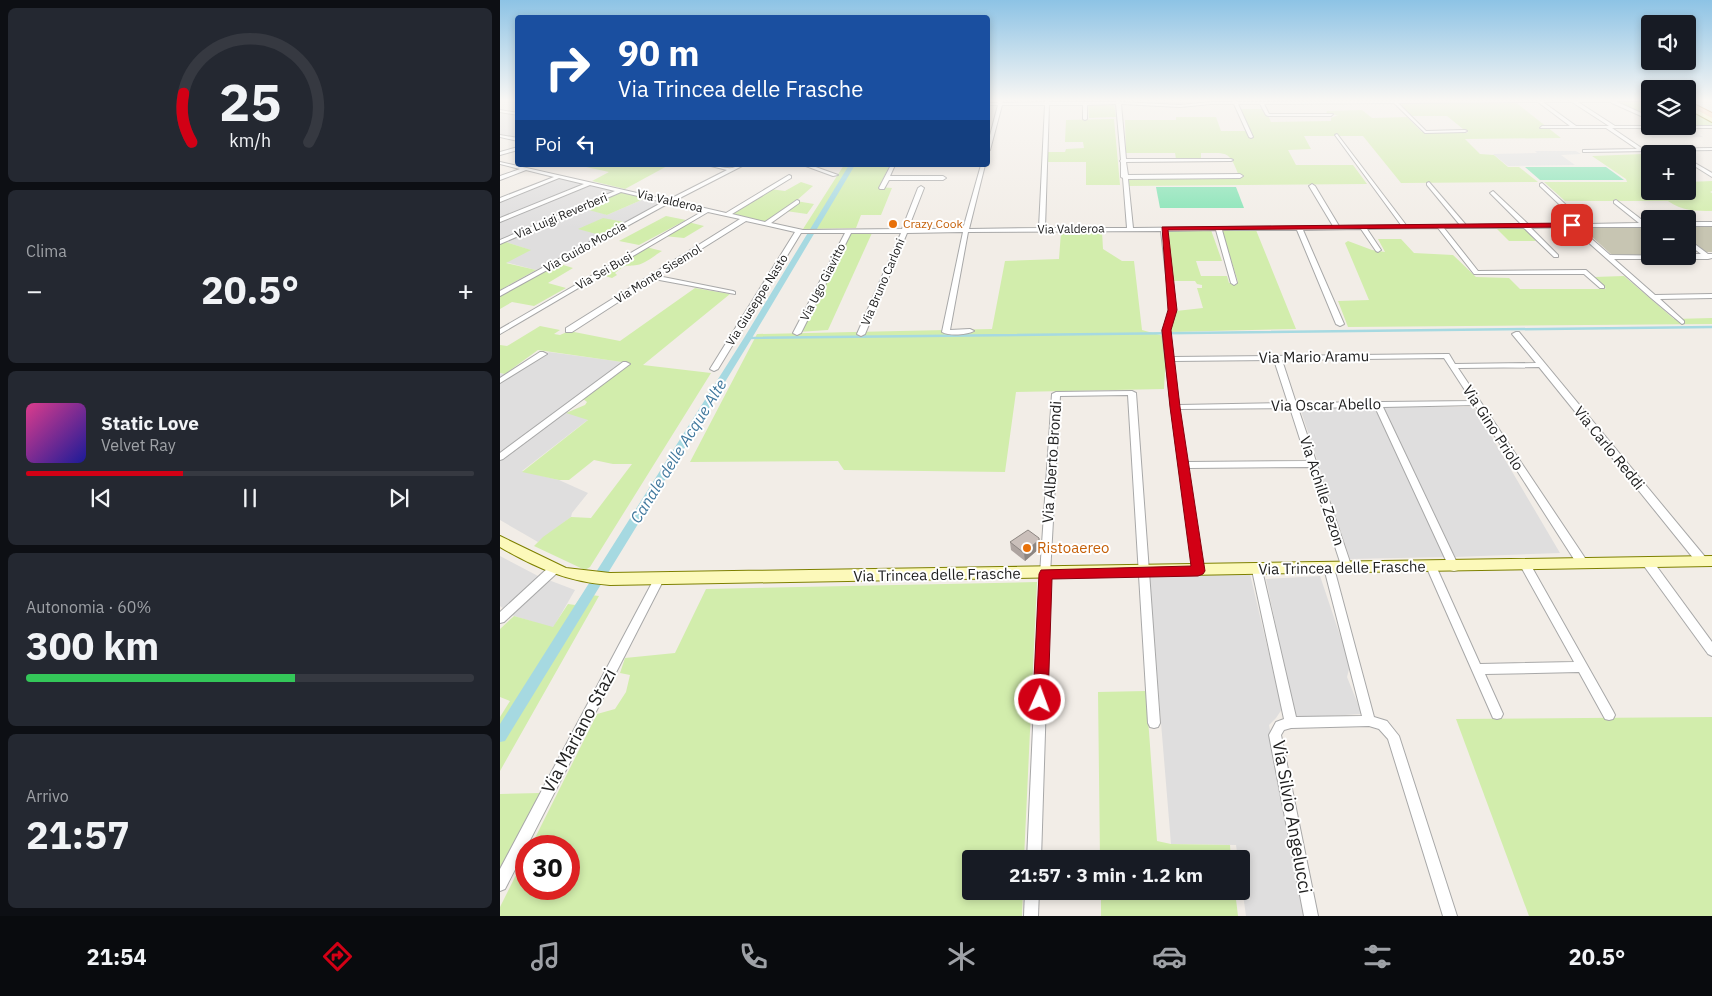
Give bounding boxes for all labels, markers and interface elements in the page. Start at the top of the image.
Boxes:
map controls [1641,15,1696,265]
button: sound [1641,15,1696,70]
text: 90 m [618,30,700,76]
icon: right [535,35,600,100]
text: 25 [219,68,281,135]
text: Via Trincea delle Frasche [618,74,863,103]
button: layers [1641,80,1696,135]
text: km/h [229,129,271,152]
icon: left [572,130,600,158]
text: Poi [535,132,562,156]
button: + [1641,145,1696,200]
street label: Via Valderoa [636,186,705,216]
street label: Via Luigi Reverberi [512,189,609,242]
pin [1551,204,1593,246]
button: − [1641,210,1696,265]
icon: arrive [1558,211,1586,239]
place label: Crazy Cook [903,216,963,231]
street label: Via Guido Moccia [541,217,629,275]
marker: Crazy Cook [887,218,899,230]
street label: Via Valderoa [1037,220,1105,237]
street label: Via Bruno Carloni [857,236,908,328]
street label: Via Ugo Giavitto [797,240,849,323]
text: Clima [26,241,67,261]
street label: Via Monte Sisemol [612,241,704,306]
street label: Via Sei Busi [573,248,635,293]
street label: Via Giuseppe Nasto [722,251,791,348]
text: 20.5° [201,265,299,314]
text: − [26,272,43,309]
text: + [457,272,474,309]
street label: Via Mario Aramu [1259,346,1369,367]
water label: Canale delle Acque Alte [626,375,730,527]
street label: Via Gino Priolo [1459,381,1528,474]
street label: Via Oscar Abello [1271,394,1381,415]
street label: Via Alberto Brondi [1038,400,1065,524]
street label: Via Carlo Reddi [1570,402,1649,493]
text: Static Love [101,411,199,435]
street label: Via Achille Zezon [1296,434,1349,548]
text: Velvet Ray [101,435,176,455]
icon: previous [87,484,115,512]
icon: pause [236,484,264,512]
icon: next [385,484,413,512]
place label: Ristoaereo [1037,538,1109,557]
marker: Ristoaereo [1021,542,1033,554]
street label: Via Trincea delle Frasche [1258,557,1426,578]
street label: Via Trincea delle Frasche [853,564,1021,585]
text: Autonomia · 60% [26,597,151,617]
text: 300 km [26,621,159,670]
street label: Via Mariano Stazi [536,664,621,797]
position arrow [1013,673,1065,725]
street label: Via Silvio Angelucci [1268,738,1317,895]
text: Arrivo [26,786,69,806]
text: 21:57 [26,810,130,859]
speed limit sign: 30 [515,835,580,900]
text: 21:57 · 3 min · 1.2 km [1009,863,1203,887]
icon: directions [320,939,355,974]
icon: music [528,939,563,974]
icon: phone [736,939,771,974]
icon: climate [944,939,979,974]
icon: car [1152,939,1187,974]
icon: filters [1360,939,1395,974]
text: 21:54 [87,942,147,971]
text: 20.5° [1569,942,1625,971]

